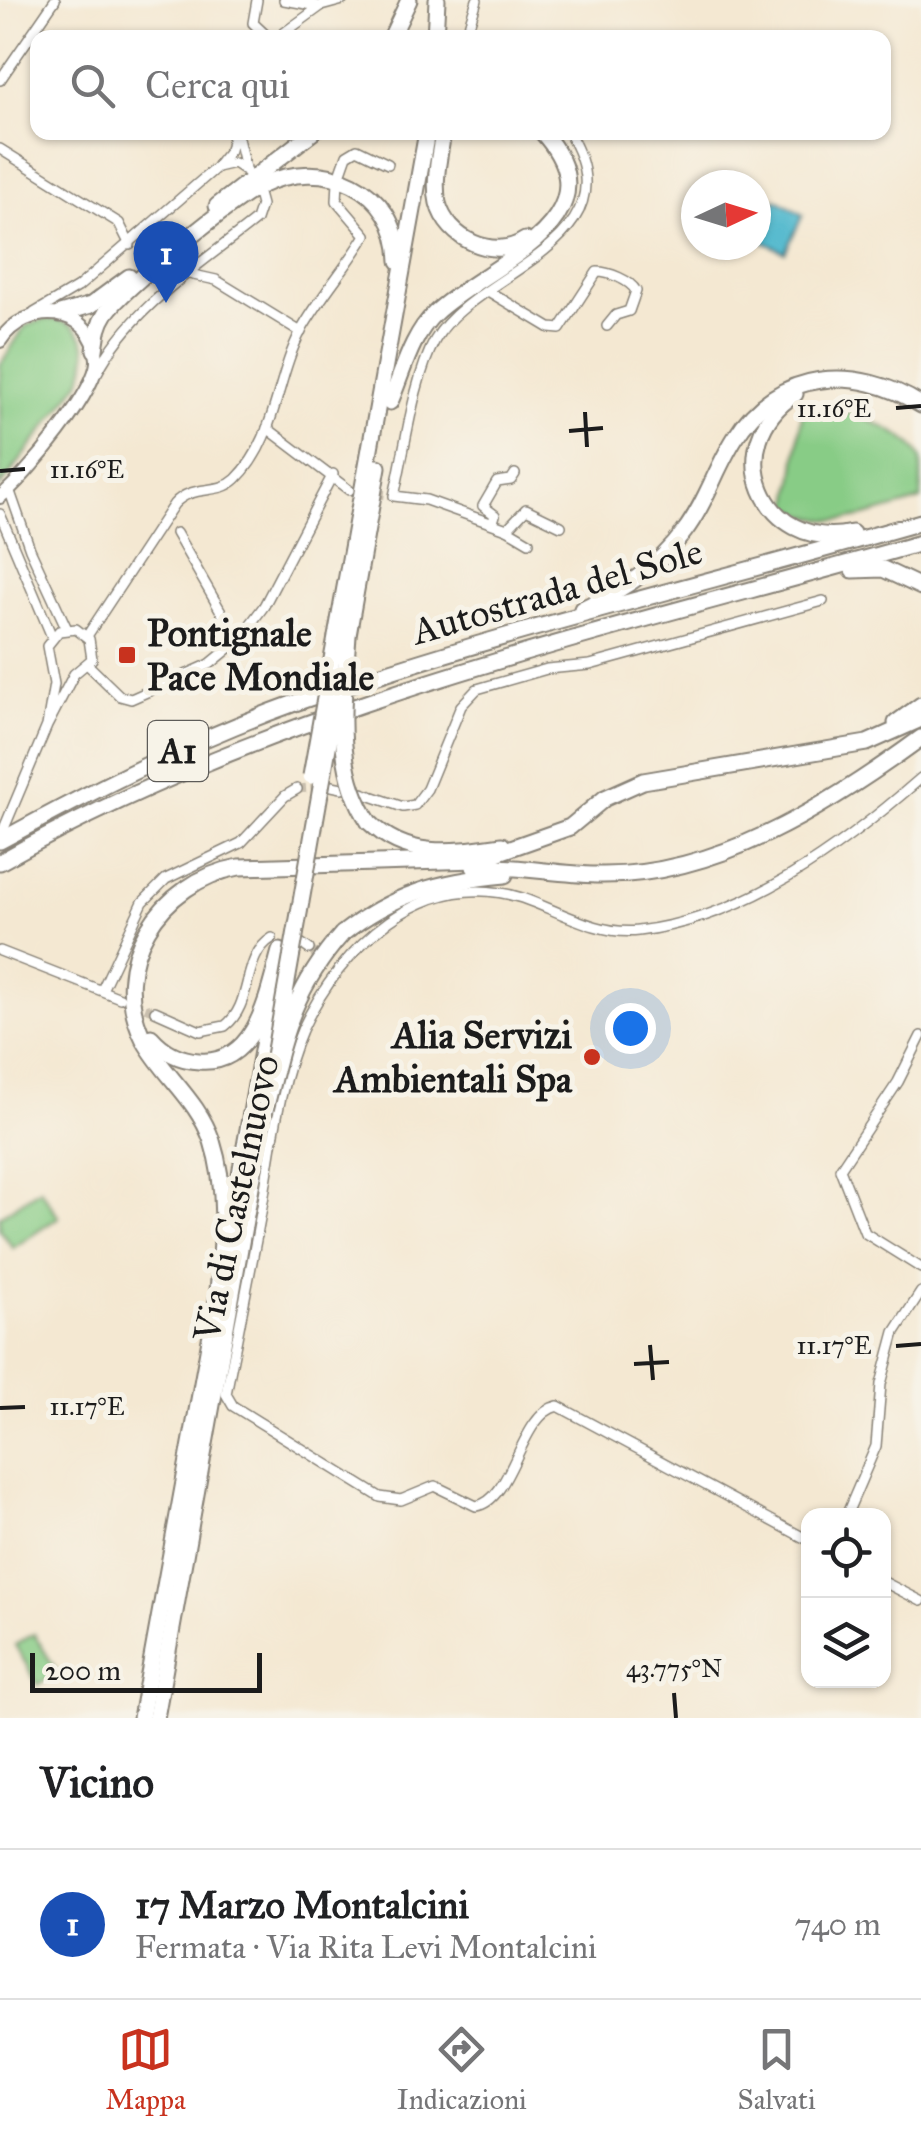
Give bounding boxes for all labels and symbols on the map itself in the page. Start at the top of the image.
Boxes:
north arrow [681,170,771,260]
pin: 1 [134,220,198,303]
text: 11.16°E [797,393,871,424]
text: 11.16°E [50,454,124,485]
street label: Autostrada del Sole [405,528,707,655]
place label: Pontignale Pace Mondiale [147,610,375,700]
marker: Pontignale Pace Mondiale [116,644,138,666]
road number: A1 [148,721,208,781]
your location [605,1003,656,1054]
place label: Alia Servizi Ambientali Spa [333,1012,573,1102]
marker: Alia Servizi Ambientali Spa [581,1046,603,1068]
street label: Via di Castelnuovo [183,1051,289,1346]
text: 11.17°E [796,1330,872,1361]
text: 11.17°E [49,1391,125,1422]
scale bar [30,1648,262,1692]
text: 43.775°N [626,1653,722,1684]

